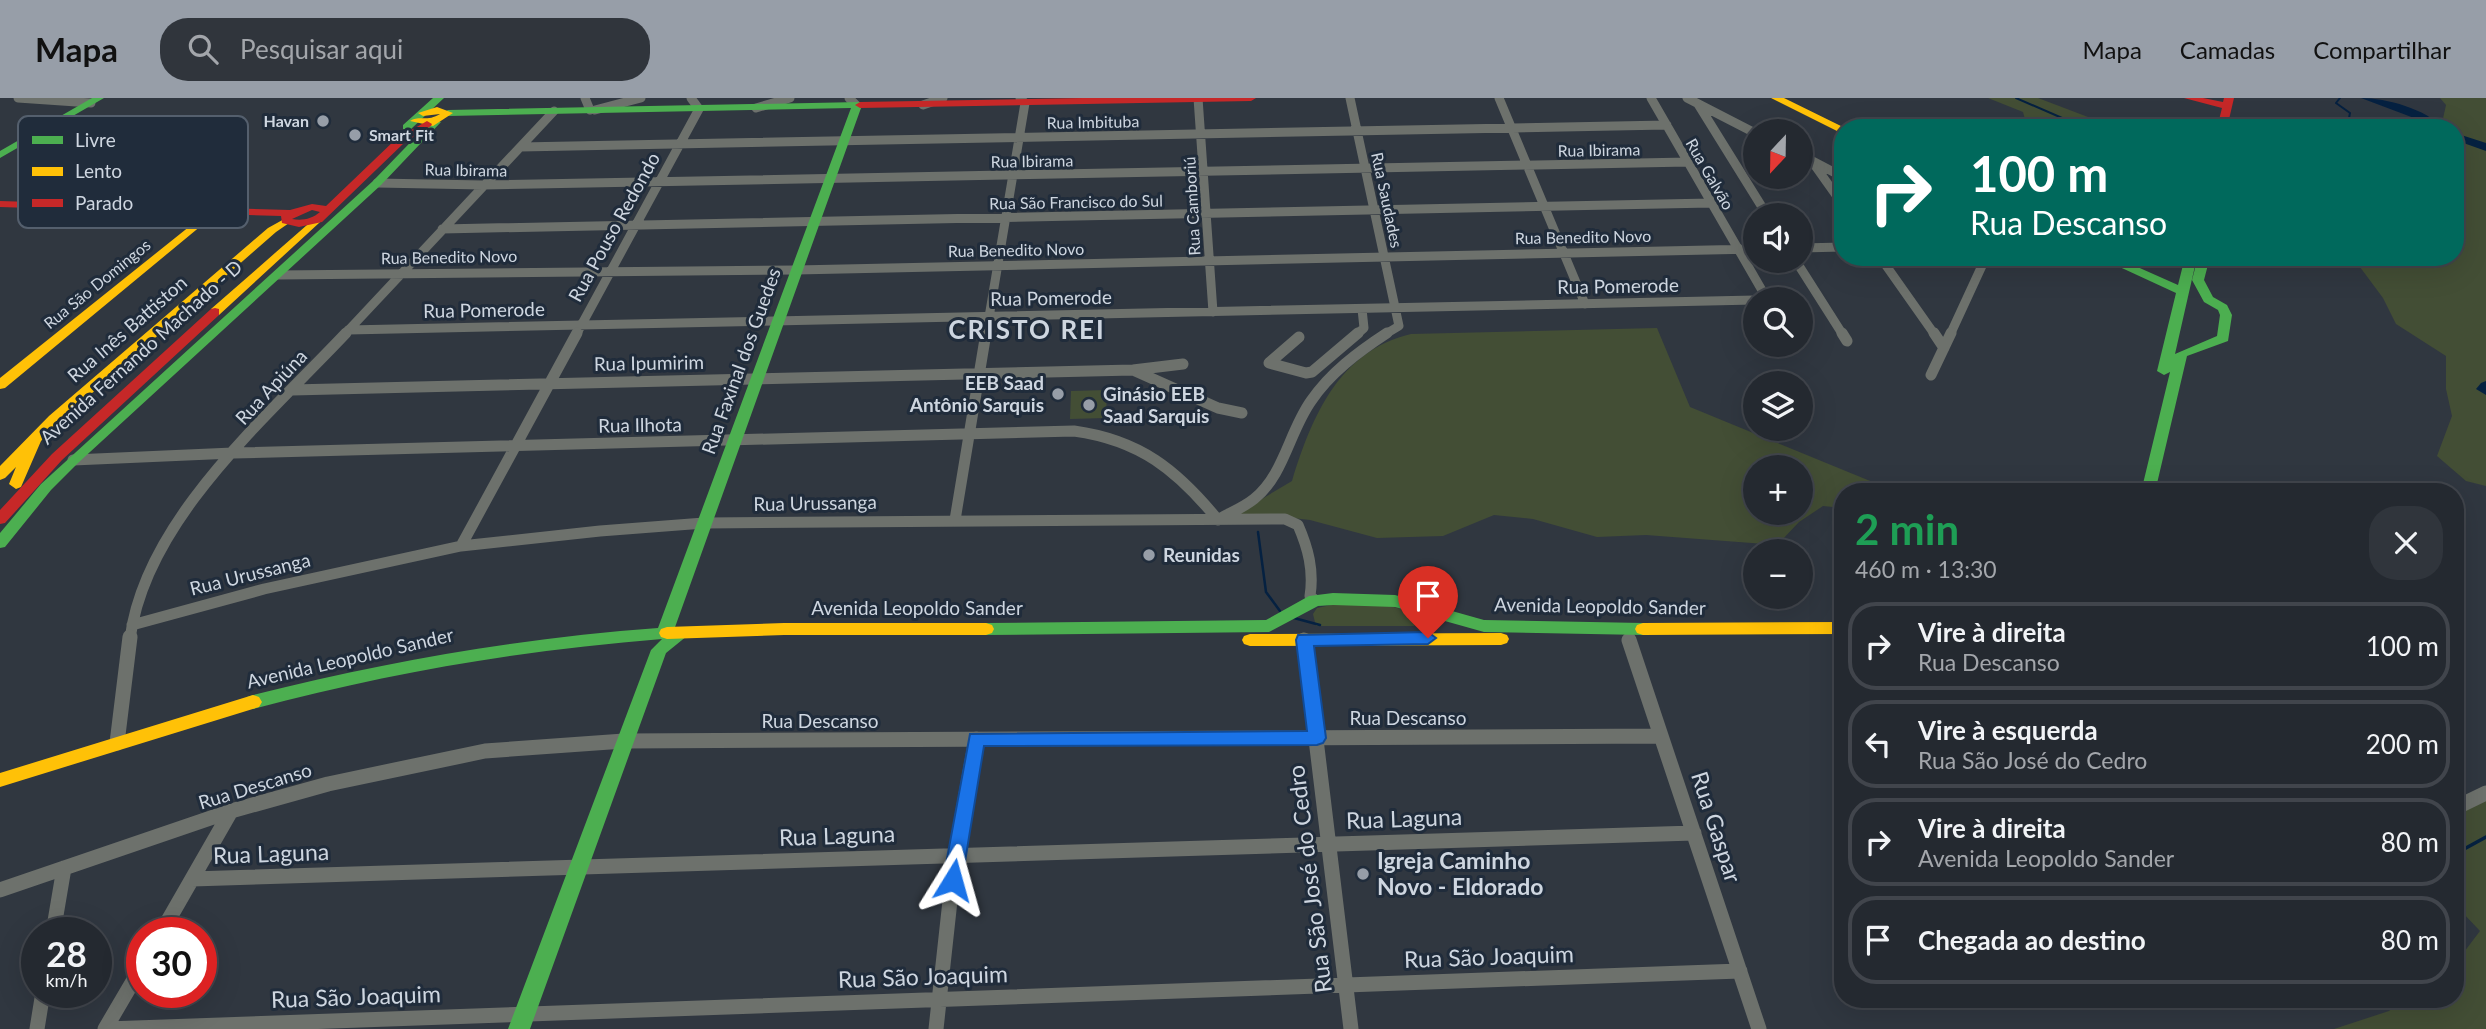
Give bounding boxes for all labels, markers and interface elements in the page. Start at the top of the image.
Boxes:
search box [160,18,650,81]
text: Mapa [35,29,118,69]
icon: search [184,30,222,68]
text: Pesquisar aqui [240,33,403,65]
text: Mapa [2083,35,2142,64]
text: Camadas [2180,35,2275,64]
text: Compartilhar [2313,35,2451,64]
place label: Havan [264,111,309,130]
street label: Rua Imbituba [1047,111,1139,132]
marker: Havan [315,113,331,129]
legend [18,116,248,228]
north arrow [1743,119,1813,189]
map controls [1743,119,1813,609]
place label: Smart Fit [369,125,434,144]
marker: Smart Fit [347,127,363,143]
text: Livre [75,128,116,151]
street label: Rua Galvão [1682,135,1738,213]
street label: Rua Ibirama [1558,139,1640,160]
text: 100 m [1970,144,2108,202]
icon: right [1855,147,1946,238]
street label: Rua Pouso Redondo [563,148,664,305]
street label: Rua Ibirama [991,150,1073,171]
street label: Rua Saudades [1368,150,1407,250]
street label: Rua Camboriú [1179,156,1204,256]
text: Lento [75,159,122,182]
street label: Rua Ibirama [425,159,507,180]
street label: Rua São Francisco do Sul [989,190,1163,213]
text: Parado [75,191,133,214]
button: sound [1743,203,1813,273]
text: Rua Descanso [1970,203,2167,242]
street label: Rua Benedito Novo [1515,226,1651,247]
street label: Rua São Domingos [40,235,154,332]
street label: Rua Benedito Novo [948,239,1084,260]
street label: Rua Benedito Novo [381,246,517,267]
street label: Avenida Fernando Machado - D [35,255,247,449]
street label: Rua Faxinal dos Guedes [696,265,785,457]
street label: Rua Inês Battiston [62,270,191,387]
street label: Rua Pomerode [1557,273,1679,298]
street label: Rua Pomerode [990,285,1112,310]
button: search [1743,287,1813,357]
street label: Rua Pomerode [423,297,545,322]
district label: CRISTO REI [948,313,1106,345]
street label: Rua Apiúna [230,344,311,429]
street label: Rua Ipumirim [594,350,704,375]
place label: EEB Saad Antônio Sarquis [909,371,1044,416]
button: layers [1743,371,1813,441]
place label: Ginásio EEB Saad Sarquis [1103,382,1209,427]
marker: EEB Saad Antônio Sarquis [1050,386,1066,402]
marker: Ginásio EEB Saad Sarquis [1081,397,1097,413]
street label: Rua Ilhota [598,412,682,437]
button: + [1743,455,1813,525]
street label: Rua Urussanga [753,490,877,515]
text: 2 min [1855,504,1959,554]
button: close [2369,506,2443,580]
button: − [1743,539,1813,609]
place label: Reunidas [1163,543,1240,566]
street label: Rua Urussanga [187,547,313,600]
marker: Reunidas [1141,547,1157,563]
text: 460 m · 13:30 [1855,555,1997,583]
pin [1398,566,1458,638]
icon: arrive [1409,577,1447,615]
street label: Avenida Leopoldo Sander [1494,592,1706,619]
street label: Avenida Leopoldo Sander [811,596,1023,619]
text: Vire à direita [1918,616,2066,648]
street label: Avenida Leopoldo Sander [244,622,456,693]
icon: right [1859,627,1897,665]
text: 100 m [2366,630,2439,662]
text: Rua Descanso [1918,648,2060,676]
street label: Rua Descanso [1349,706,1467,729]
street label: Rua Descanso [761,709,879,732]
text: Vire à esquerda [1918,714,2098,746]
icon: left [1859,725,1897,763]
text: 200 m [2366,728,2439,760]
text: Rua São José do Cedro [1918,746,2147,774]
street label: Rua Descanso [195,757,314,814]
street label: Rua São José do Cedro [1281,764,1337,995]
street label: Rua Gaspar [1686,768,1748,886]
street label: Rua Laguna [1345,802,1463,834]
text: Vire à direita [1918,812,2066,844]
street label: Rua Laguna [778,819,896,851]
icon: right [1859,823,1897,861]
text: 80 m [2381,826,2439,858]
street label: Rua Laguna [212,837,330,869]
position arrow [916,843,990,917]
text: Avenida Leopoldo Sander [1918,844,2174,872]
place label: Igreja Caminho Novo - Eldorado [1377,846,1543,900]
marker: Igreja Caminho Novo - Eldorado [1355,866,1371,882]
speed limit sign: 30 [126,917,217,1008]
icon: arrive [1859,921,1897,959]
text: Chegada ao destino [1918,924,2146,956]
text: 80 m [2381,924,2439,956]
text: 28 [46,932,87,974]
street label: Rua São Joaquim [1404,939,1574,973]
street label: Rua São Joaquim [838,959,1008,993]
text: km/h [45,969,88,991]
street label: Rua São Joaquim [271,979,441,1013]

